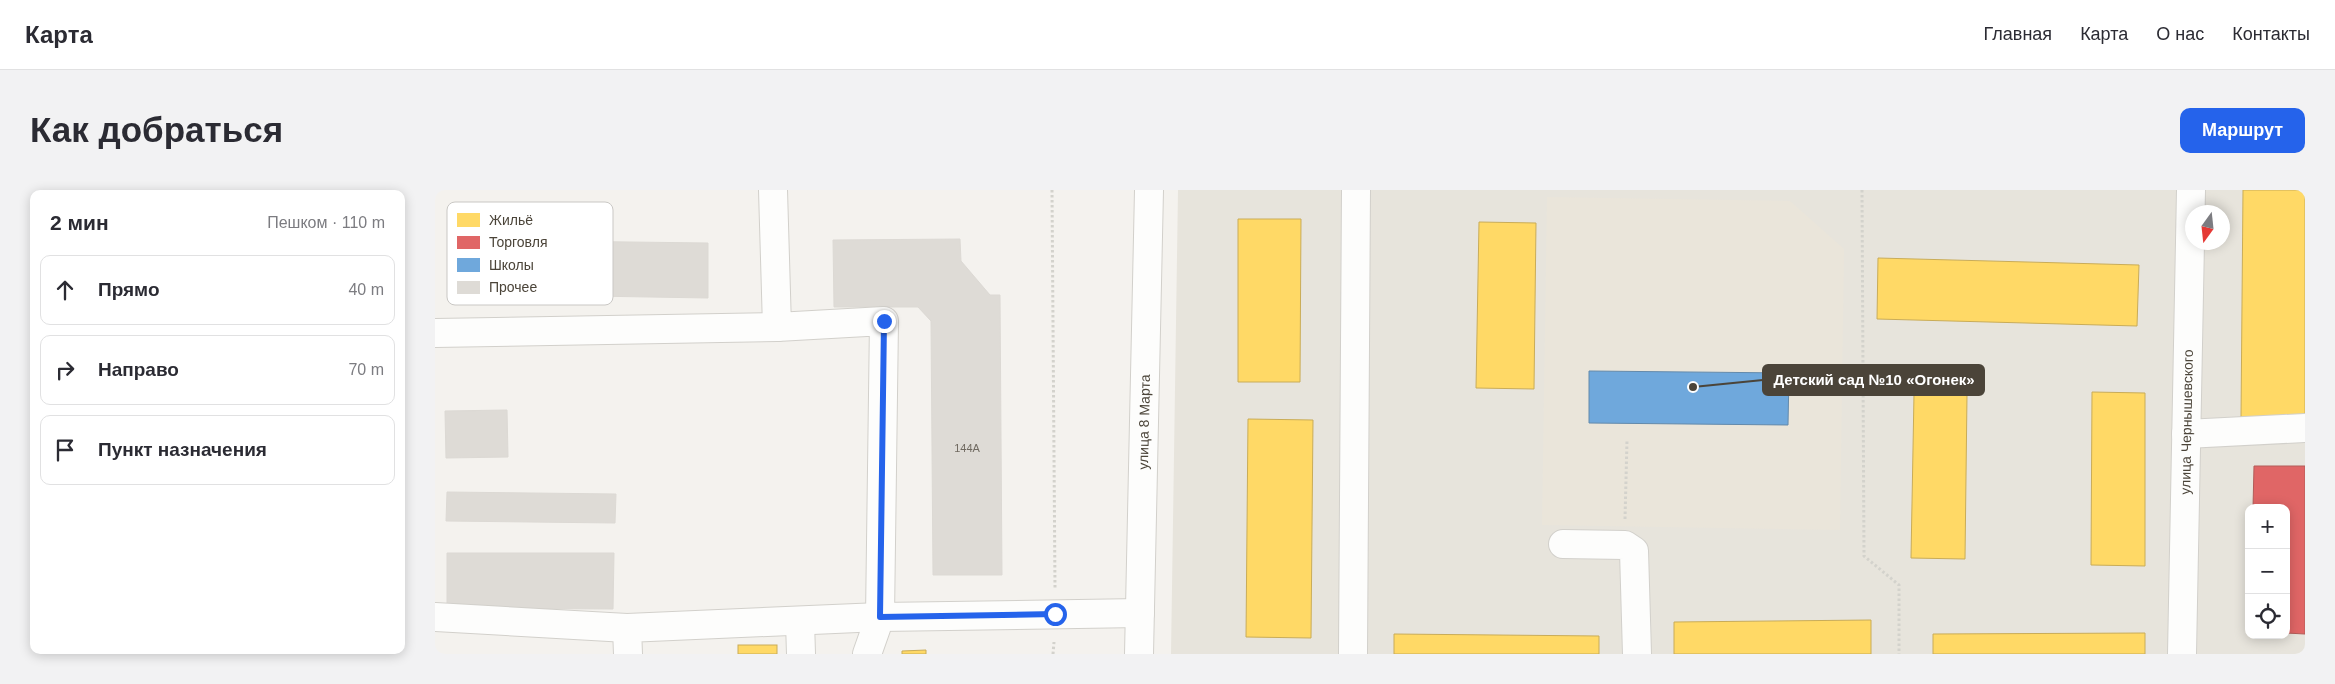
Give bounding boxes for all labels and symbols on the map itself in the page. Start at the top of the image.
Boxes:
legend [447,202,613,305]
north arrow [2185,205,2230,250]
text: Жильё [489,212,533,228]
text: Торговля [489,234,547,250]
text: Школы [489,257,534,273]
text: Прочее [489,279,537,295]
route end [873,310,896,333]
street label: улица Чернышевского [2177,349,2196,495]
callout: Детский сад №10 «Огонек» [1763,365,1984,395]
text: Детский сад №10 «Огонек» [1773,371,1975,388]
street label: улица 8 Марта [1135,374,1153,470]
house number: 144А [954,442,981,454]
route start [1044,603,1067,626]

